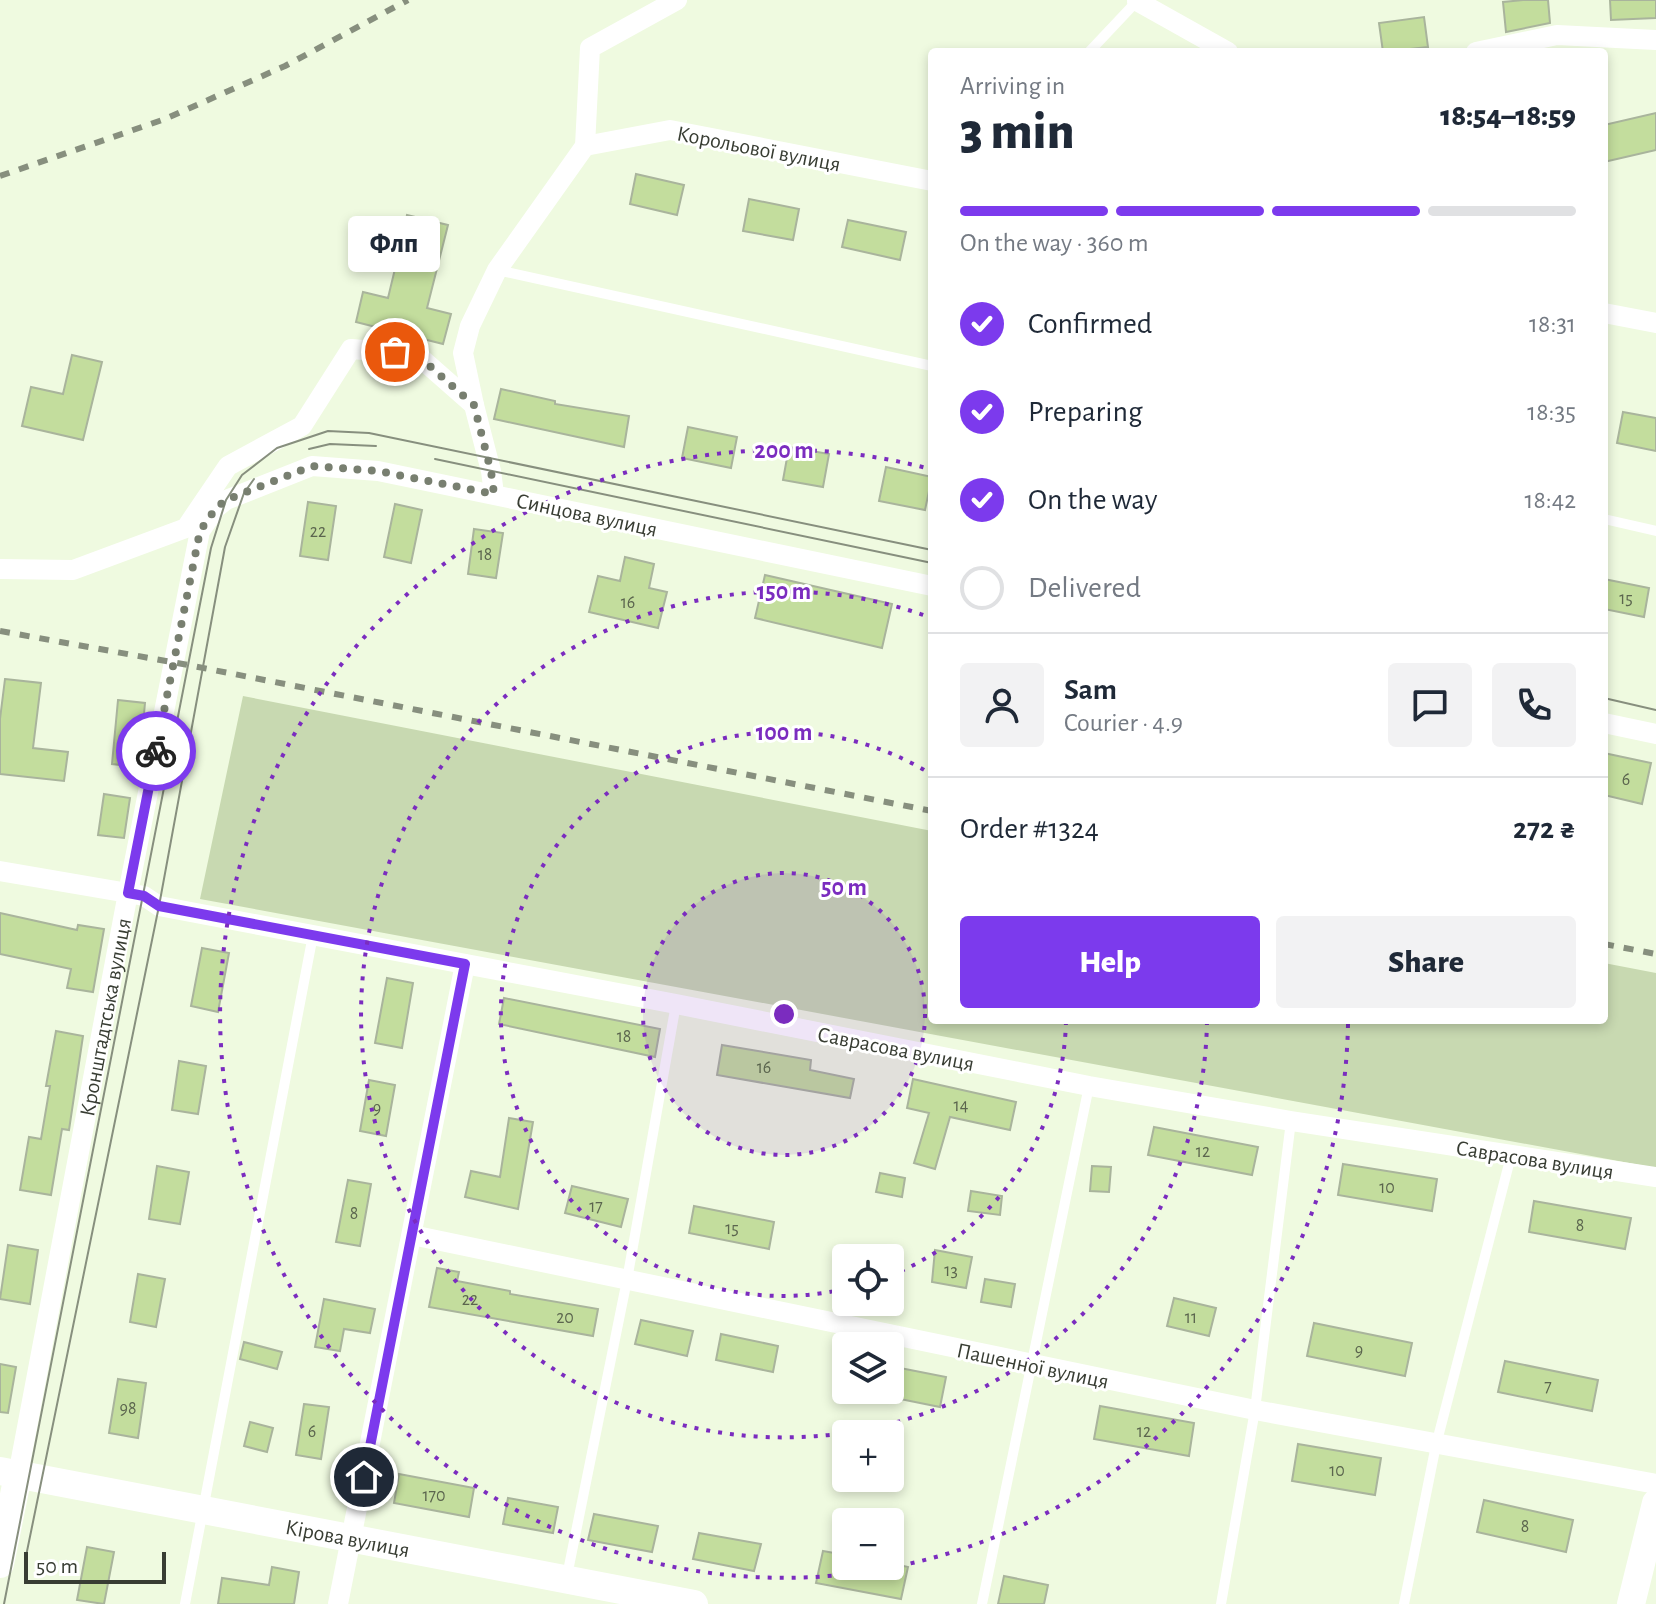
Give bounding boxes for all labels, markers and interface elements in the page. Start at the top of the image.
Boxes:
text: Arriving in [960,73,1065,99]
text: 18:54–18:59 [1440,101,1576,131]
text: 3 min [960,106,1074,158]
street label: Корольової вулиця [675,122,843,176]
callout: Флп [349,216,441,272]
text: On the way · 360 m [960,230,1148,256]
text: Флп [370,231,418,257]
icon: check [960,302,1004,346]
text: Confirmed [1028,309,1152,339]
text: 18:31 [1529,311,1576,337]
pin [361,318,429,386]
icon: bag [373,330,417,374]
icon: check [960,390,1004,434]
text: Preparing [1028,397,1143,427]
text: 18:35 [1527,399,1576,425]
text: 200 m [754,439,814,463]
icon: check [960,478,1004,522]
text: On the way [1028,485,1157,515]
text: 18:42 [1524,487,1576,513]
street label: Синцова вулиця [514,489,659,541]
house number: 22 [310,523,326,541]
house number: 18 [478,546,492,564]
text: Delivered [1028,573,1141,603]
text: 150 m [757,580,811,604]
house number: 15 [1619,590,1633,608]
house number: 16 [621,594,635,612]
button: person [960,663,1044,747]
button: chat [1388,663,1472,747]
button: phone [1492,663,1576,747]
text: Sam [1064,675,1117,705]
text: Courier · 4.9 [1064,710,1183,736]
courier [116,711,196,791]
text: 100 m [756,721,812,745]
icon: bike [134,729,178,773]
house number: 6 [1622,771,1630,789]
text: Order #1324 [960,814,1099,844]
text: 272 ₴ [1513,814,1576,844]
text: 50 m [821,876,867,900]
street label: Кронштадтська вулиця [76,916,135,1118]
button: Help [960,916,1260,1008]
button: Share [1276,916,1576,1008]
centre of rings [770,1000,798,1028]
street label: Саврасова вулиця [815,1023,976,1075]
house number: 18 [617,1028,631,1046]
house number: 16 [757,1059,771,1077]
house number: 14 [954,1097,969,1115]
house number: 9 [373,1100,381,1118]
street label: Саврасова вулиця [1454,1137,1615,1183]
house number: 12 [1196,1143,1210,1161]
house number: 10 [1379,1179,1395,1197]
house number: 17 [589,1198,603,1216]
house number: 8 [350,1205,358,1223]
house number: 8 [1576,1217,1584,1235]
house number: 15 [725,1220,739,1238]
map controls [832,1244,904,1580]
button: locate [832,1244,904,1316]
house number: 13 [944,1262,958,1280]
house number: 22 [462,1291,478,1309]
house number: 20 [556,1309,574,1327]
house number: 11 [1185,1309,1197,1327]
button: layers [832,1332,904,1404]
street label: Пашенної вулиця [955,1339,1111,1393]
house number: 9 [1355,1342,1363,1360]
house number: 7 [1544,1378,1552,1396]
house number: 98 [120,1400,137,1418]
button: + [832,1420,904,1492]
house number: 6 [308,1423,316,1441]
house number: 12 [1137,1423,1151,1441]
pin [330,1443,398,1511]
icon: home [342,1455,386,1499]
house number: 10 [1329,1462,1345,1480]
house number: 170 [422,1487,446,1505]
button: − [832,1508,904,1580]
street label: Кірова вулиця [284,1516,411,1561]
house number: 8 [1521,1518,1529,1536]
scale bar [24,1548,166,1584]
text: 50 m [36,1555,78,1577]

